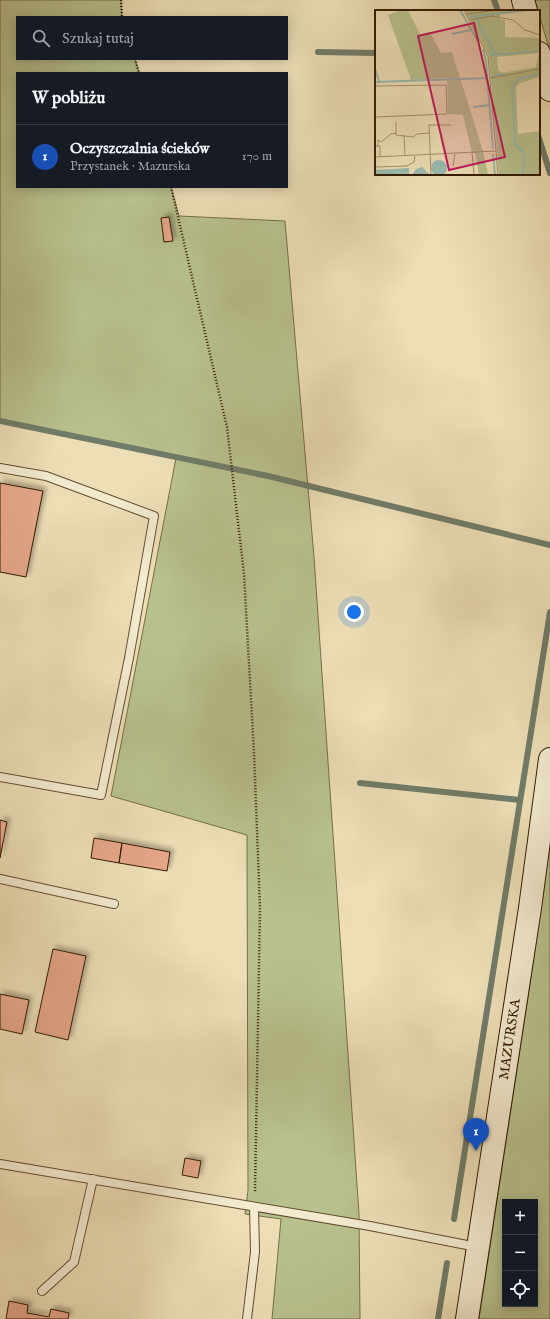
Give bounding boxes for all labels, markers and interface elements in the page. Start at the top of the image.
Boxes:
inset map [375,10,540,175]
search box [16,16,288,60]
icon: search [30,27,52,49]
text: Szukaj tutaj [62,29,134,48]
text: W pobliżu [32,88,105,109]
text: Oczyszczalnia ścieków [70,139,209,158]
text: 1 [43,148,47,165]
text: 170 m [242,148,272,165]
text: Przystanek · Mazurska [70,158,190,175]
your location [344,602,364,622]
street label: MAZURSKA [495,997,525,1081]
pin: 1 [463,1118,489,1151]
map controls [502,1199,538,1307]
button: + [502,1199,538,1235]
button: − [502,1235,538,1271]
button: locate [502,1271,538,1307]

